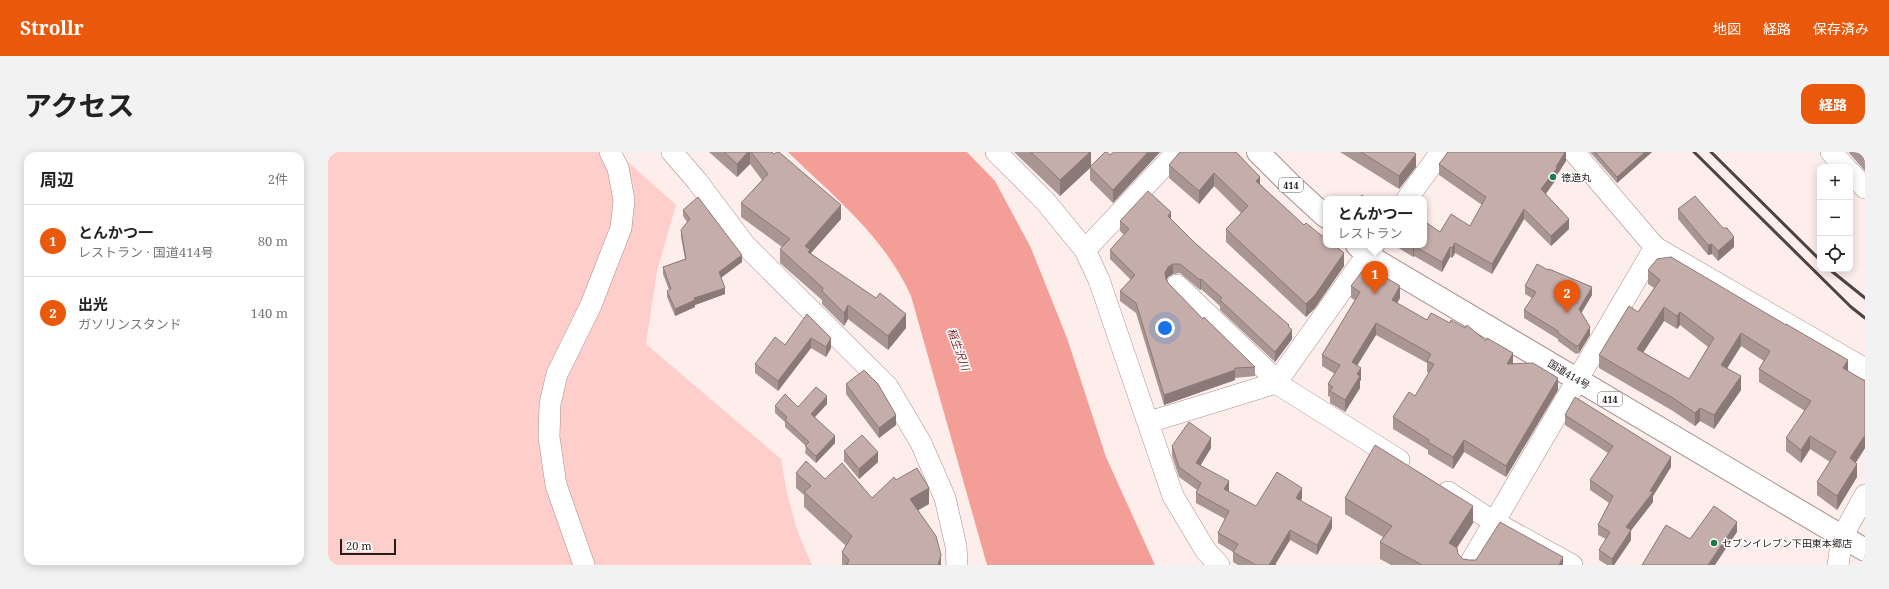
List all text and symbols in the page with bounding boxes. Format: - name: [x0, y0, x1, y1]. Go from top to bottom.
- text: Strollr: [20, 15, 84, 41]
- text: 地図: [1713, 19, 1741, 38]
- text: 経路: [1763, 19, 1791, 38]
- text: 保存済み: [1813, 19, 1869, 38]
- button: 経路: [1801, 84, 1865, 124]
- text: アクセス: [24, 86, 135, 124]
- map controls: [1817, 164, 1853, 272]
- button: +: [1817, 164, 1853, 200]
- text: 周辺: [40, 168, 74, 191]
- text: 2件: [268, 170, 288, 188]
- place label: 徳造丸: [1561, 170, 1591, 184]
- marker: 徳造丸: [1548, 172, 1558, 182]
- road number: 414: [1279, 178, 1303, 192]
- popup: [1323, 196, 1427, 248]
- button: −: [1817, 200, 1853, 236]
- text: とんかつ一: [1337, 203, 1413, 223]
- text: とんかつ一: [78, 222, 153, 242]
- text: レストラン: [1337, 224, 1403, 242]
- text: 1: [49, 232, 57, 250]
- text: 80 m: [258, 232, 288, 250]
- button: locate: [1817, 236, 1853, 272]
- text: レストラン · 国道414号: [78, 243, 214, 261]
- pin: 1: [1362, 261, 1388, 294]
- pin: 2: [1554, 280, 1580, 313]
- text: 出光: [78, 294, 108, 314]
- text: 2: [49, 304, 57, 322]
- text: 140 m: [251, 304, 288, 322]
- text: ガソリンスタンド: [78, 315, 182, 333]
- your location: [1155, 318, 1175, 338]
- water label: 稲生沢川: [944, 326, 974, 373]
- street label: 国道414号: [1545, 356, 1593, 392]
- road number: 414: [1598, 392, 1622, 406]
- place label: セブンイレブン下田東本郷店: [1722, 536, 1852, 550]
- scale bar: [340, 537, 396, 556]
- text: 20 m: [346, 538, 372, 553]
- marker: セブンイレブン下田東本郷店: [1709, 538, 1719, 548]

